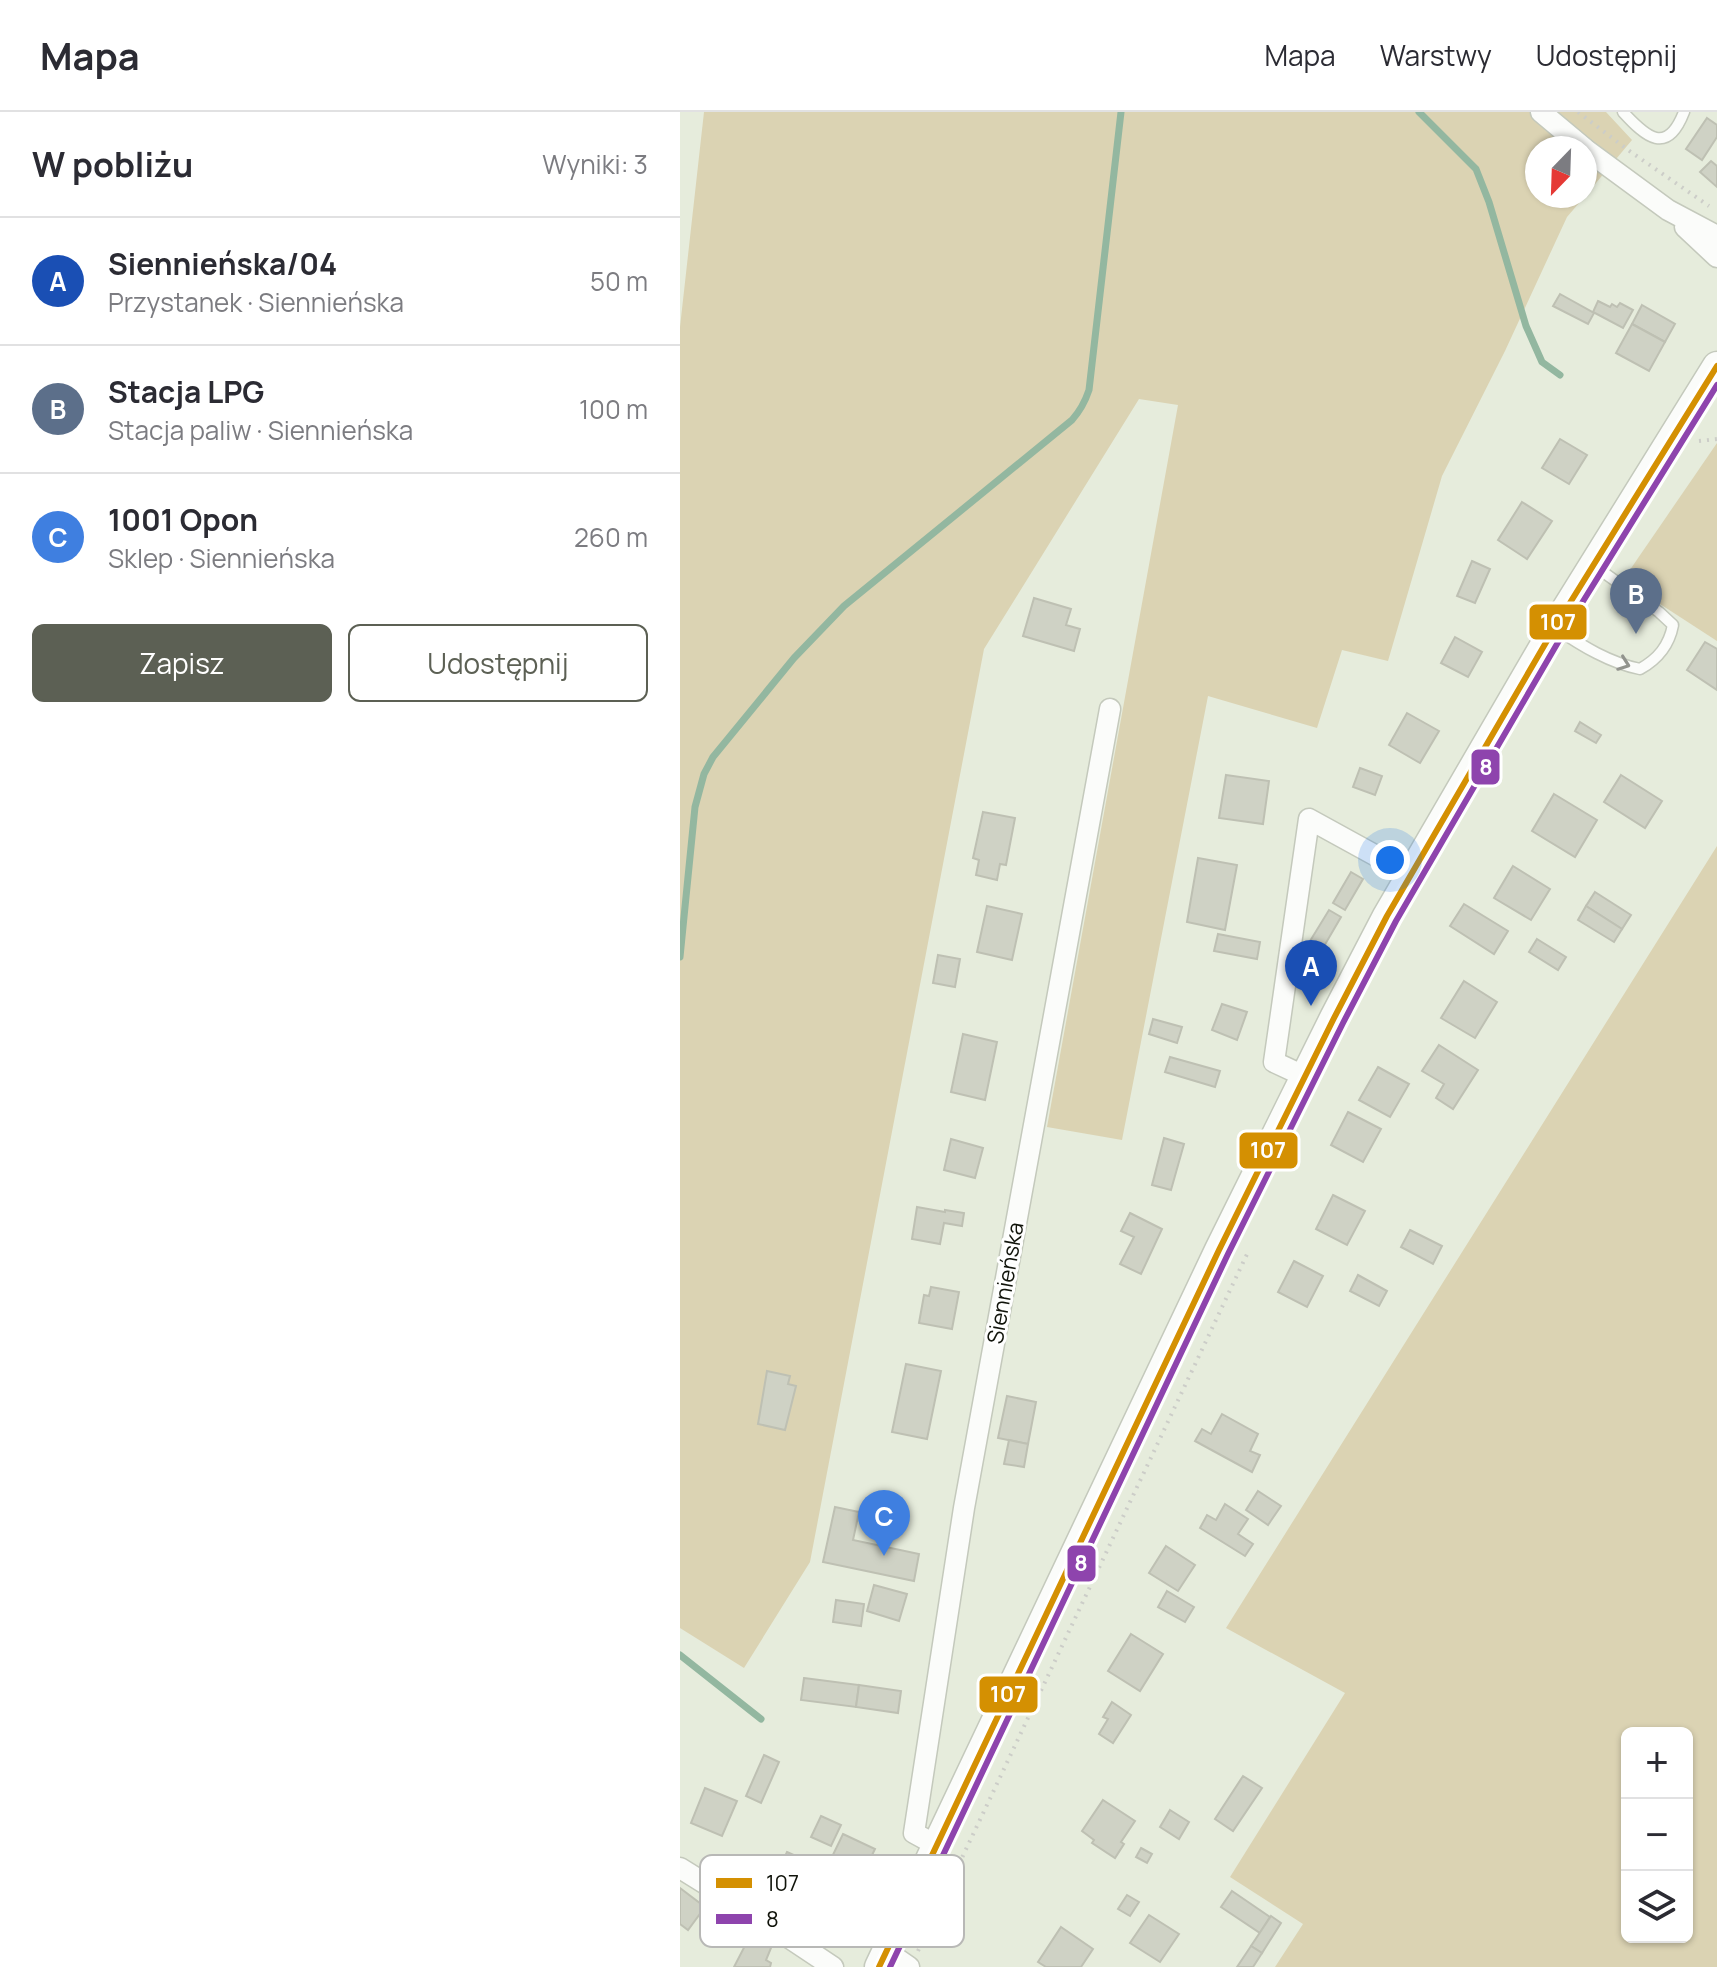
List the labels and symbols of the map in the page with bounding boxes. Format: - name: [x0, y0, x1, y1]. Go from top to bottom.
- north arrow: [1525, 136, 1597, 208]
- pin: B: [1610, 568, 1662, 634]
- line badge: 107: [1528, 603, 1588, 641]
- text: 107: [1540, 607, 1576, 637]
- one-way arrow: [1616, 654, 1630, 671]
- line badge: 8: [1470, 748, 1501, 786]
- text: 8: [1479, 752, 1493, 782]
- your location: [1370, 840, 1410, 880]
- pin: A: [1285, 940, 1337, 1006]
- line badge: 107: [1238, 1131, 1299, 1170]
- text: 107: [1250, 1135, 1286, 1165]
- street label: Siennieńska: [980, 1220, 1030, 1346]
- pin: C: [858, 1490, 910, 1556]
- line badge: 8: [1066, 1544, 1097, 1583]
- text: 8: [1074, 1548, 1088, 1578]
- line badge: 107: [978, 1675, 1039, 1714]
- text: 107: [990, 1679, 1026, 1709]
- legend: [700, 1855, 964, 1947]
- text: 107: [766, 1868, 799, 1898]
- text: 8: [766, 1904, 779, 1934]

